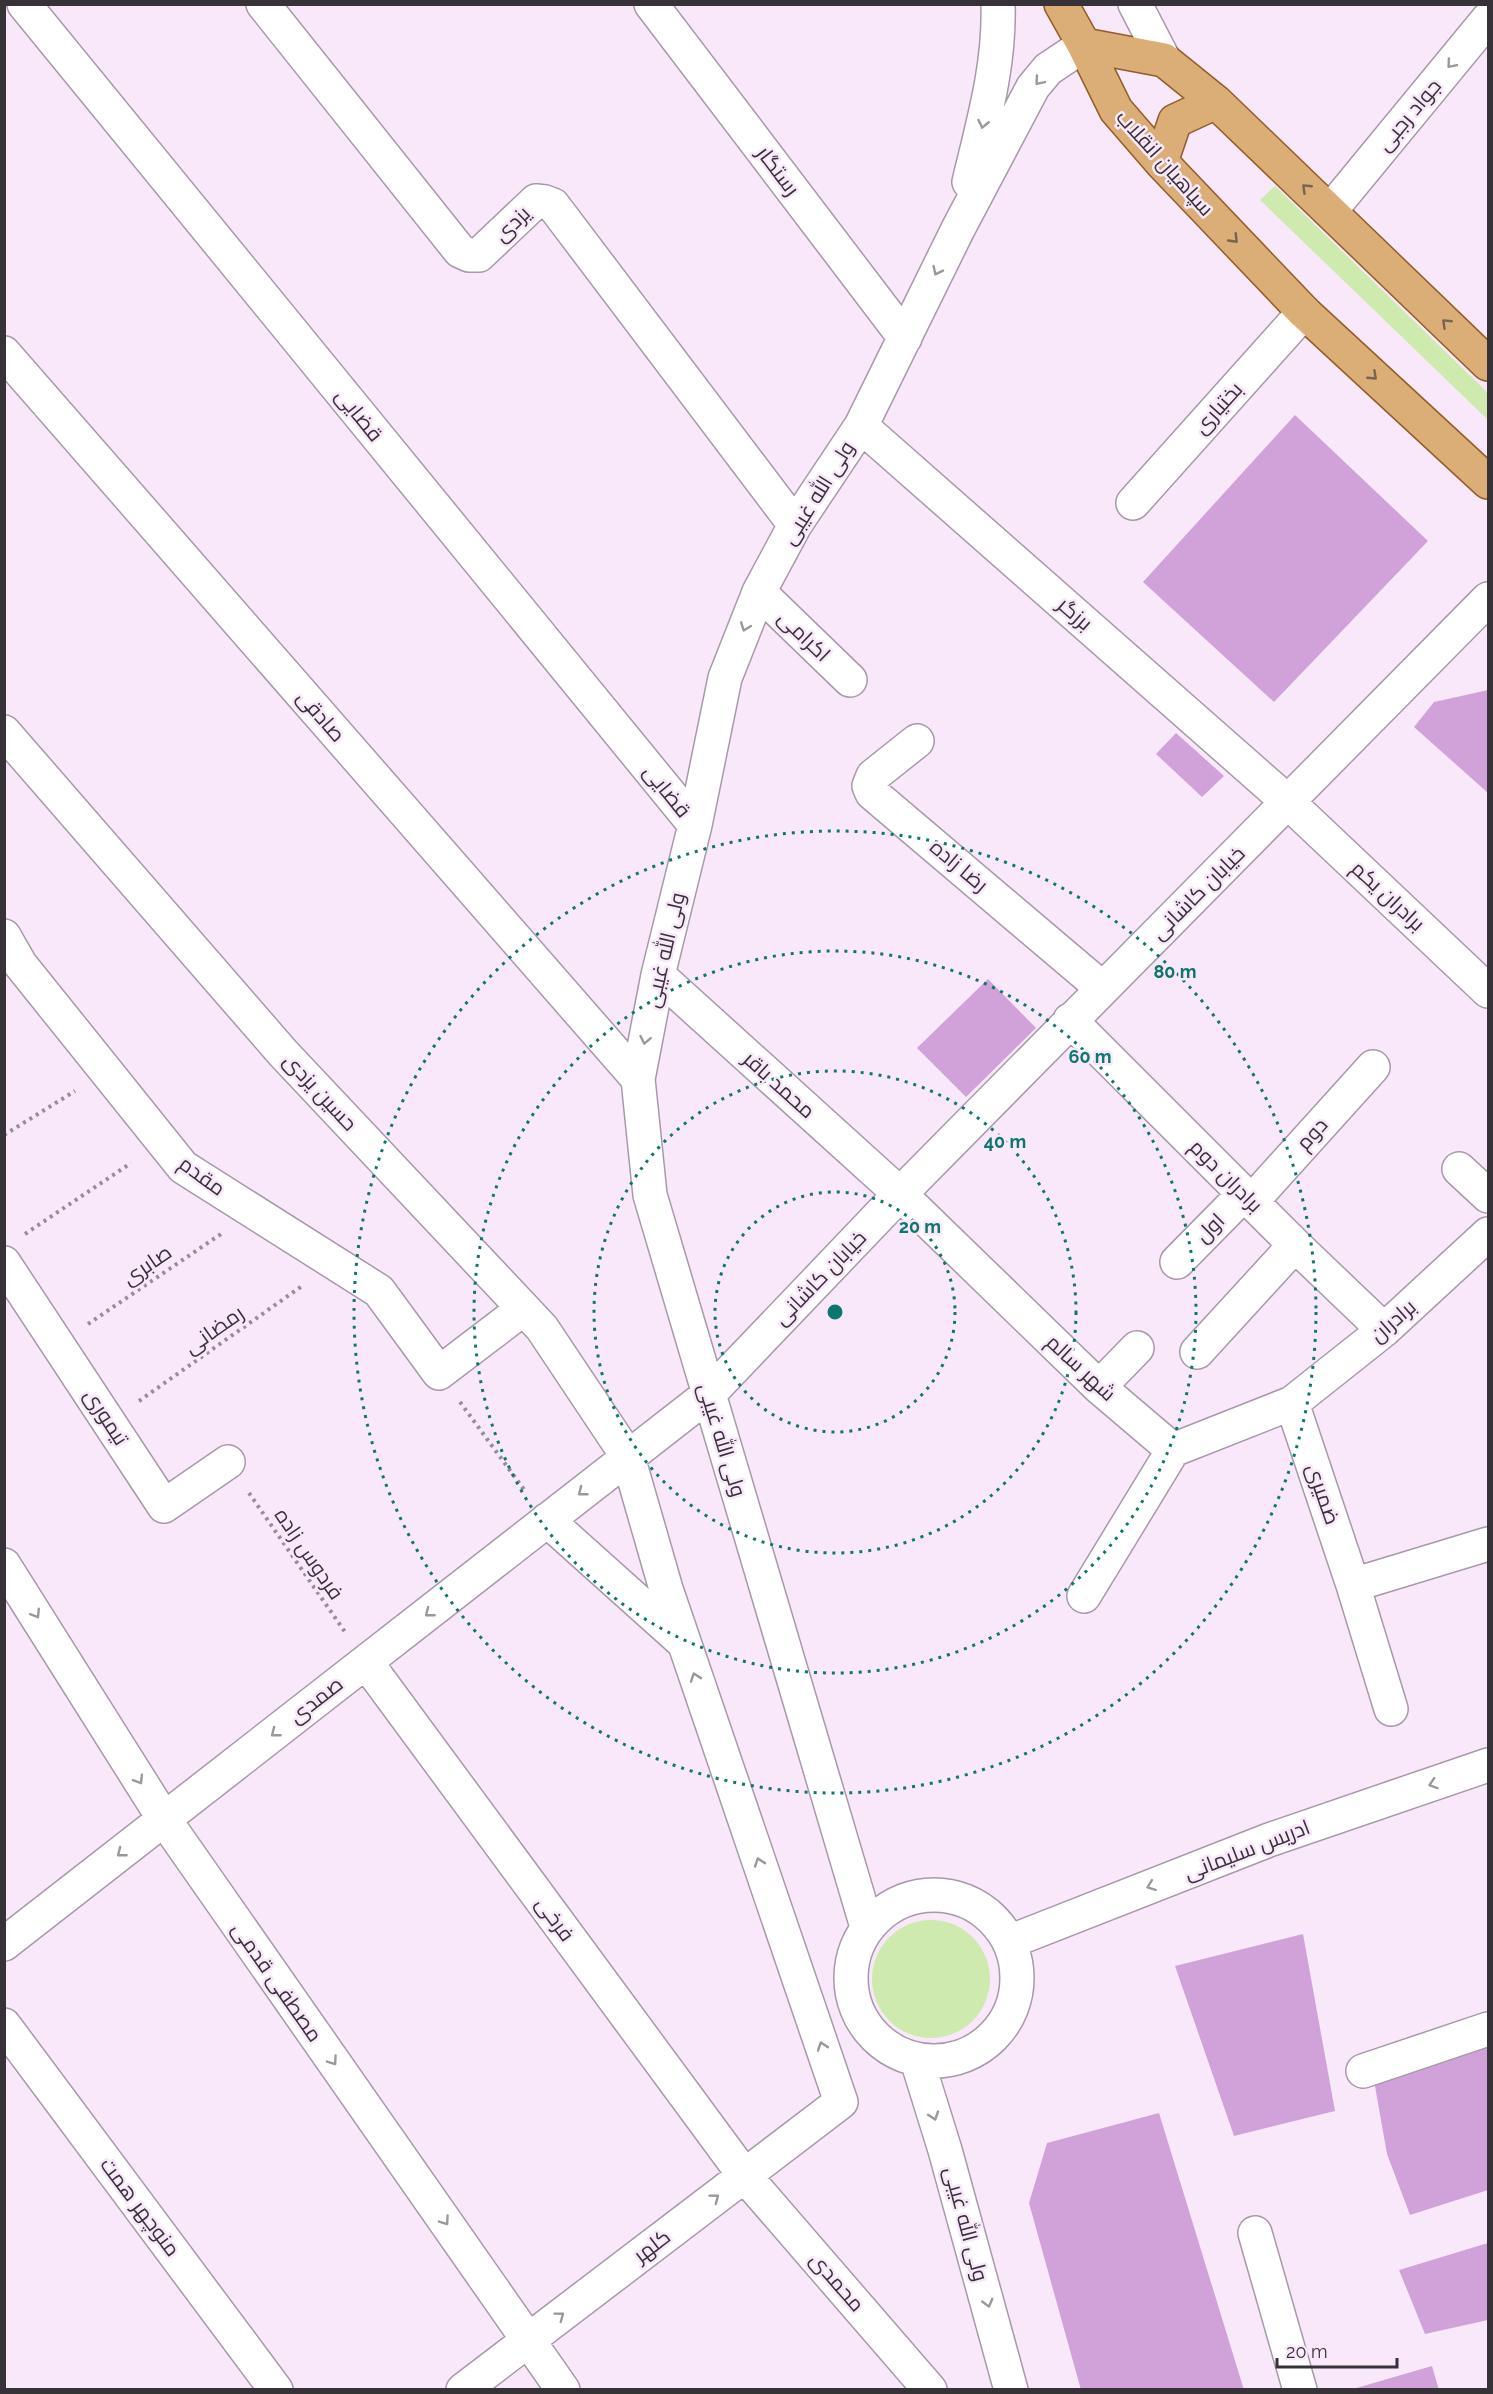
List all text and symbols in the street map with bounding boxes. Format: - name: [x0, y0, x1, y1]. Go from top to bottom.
- one-way arrow: [1448, 57, 1459, 68]
- street label: جواد رجبی: [1371, 73, 1447, 157]
- one-way arrow: [1035, 74, 1046, 85]
- street label: سپاهیان انقلاب: [1111, 105, 1219, 221]
- one-way arrow: [977, 119, 990, 129]
- street label: رستگار: [751, 140, 805, 200]
- one-way arrow: [1302, 184, 1313, 195]
- street label: یزدی: [488, 200, 536, 248]
- one-way arrow: [1227, 232, 1238, 243]
- one-way arrow: [933, 265, 945, 276]
- one-way arrow: [1443, 320, 1454, 331]
- one-way arrow: [1367, 369, 1377, 380]
- street label: بختیاری: [1188, 377, 1248, 439]
- street label: قضایی: [330, 383, 388, 447]
- street label: ولی الله غیبی: [775, 436, 860, 550]
- street label: برزگر: [1052, 591, 1098, 635]
- street label: اکرامی: [772, 605, 836, 667]
- one-way arrow: [740, 620, 752, 631]
- street label: صادقی: [291, 685, 351, 747]
- street label: قضایی: [638, 759, 696, 823]
- street label: رضا زاده: [925, 834, 993, 897]
- street label: خیابان کاشانی: [1146, 841, 1250, 945]
- street label: برادران یکم: [1345, 855, 1430, 937]
- street label: ولی الله غیبی: [638, 890, 691, 1010]
- text: 80 m: [1153, 961, 1197, 982]
- one-way arrow: [639, 1035, 652, 1045]
- street label: محمد باقر: [738, 1045, 820, 1123]
- text: 60 m: [1068, 1046, 1112, 1067]
- street label: حسین یزدی: [277, 1048, 363, 1136]
- street label: دوم: [1291, 1112, 1334, 1156]
- text: 40 m: [984, 1131, 1026, 1152]
- street label: برادران دوم: [1183, 1134, 1268, 1219]
- street label: مقدم: [173, 1150, 230, 1202]
- street label: اول: [1190, 1208, 1230, 1248]
- text: 20 m: [899, 1216, 941, 1237]
- street label: خیابان کاشانی: [768, 1225, 872, 1331]
- street label: صابری: [117, 1239, 177, 1291]
- street label: برادران: [1365, 1294, 1421, 1348]
- street label: رمضانی: [179, 1300, 249, 1360]
- centre of rings: [825, 1302, 845, 1322]
- street label: شهر سالم: [1040, 1329, 1121, 1408]
- street label: ولی الله غیبی: [692, 1380, 753, 1500]
- street label: تیموری: [78, 1384, 134, 1451]
- street label: ضمیری: [1301, 1460, 1345, 1528]
- one-way arrow: [578, 1485, 589, 1496]
- street label: فردوس زاده: [269, 1503, 349, 1605]
- one-way arrow: [424, 1605, 435, 1616]
- one-way arrow: [28, 1608, 40, 1618]
- street label: صمدی: [284, 1671, 348, 1729]
- one-way arrow: [690, 1672, 703, 1683]
- one-way arrow: [271, 1725, 282, 1736]
- one-way arrow: [132, 1773, 143, 1784]
- one-way arrow: [1428, 1776, 1439, 1789]
- street label: ادریس سلیمانی: [1180, 1814, 1314, 1886]
- one-way arrow: [117, 1845, 128, 1856]
- one-way arrow: [753, 1857, 766, 1868]
- one-way arrow: [1146, 1879, 1157, 1891]
- street label: فرخی: [530, 1891, 580, 1947]
- street label: مصطفی قدمی: [226, 1917, 328, 2047]
- one-way arrow: [816, 2041, 829, 2052]
- one-way arrow: [326, 2055, 337, 2066]
- one-way arrow: [927, 2110, 940, 2121]
- street label: منوچهر همت: [94, 2152, 186, 2262]
- street label: ولی الله غیبی: [938, 2164, 995, 2284]
- one-way arrow: [708, 2194, 719, 2205]
- one-way arrow: [438, 2214, 449, 2225]
- street label: کلهر: [628, 2224, 676, 2269]
- street label: محمدی: [804, 2247, 870, 2317]
- one-way arrow: [980, 2298, 993, 2308]
- one-way arrow: [553, 2312, 564, 2323]
- scale bar: [1277, 2331, 1397, 2369]
- text: 20 m: [1286, 2341, 1328, 2362]

